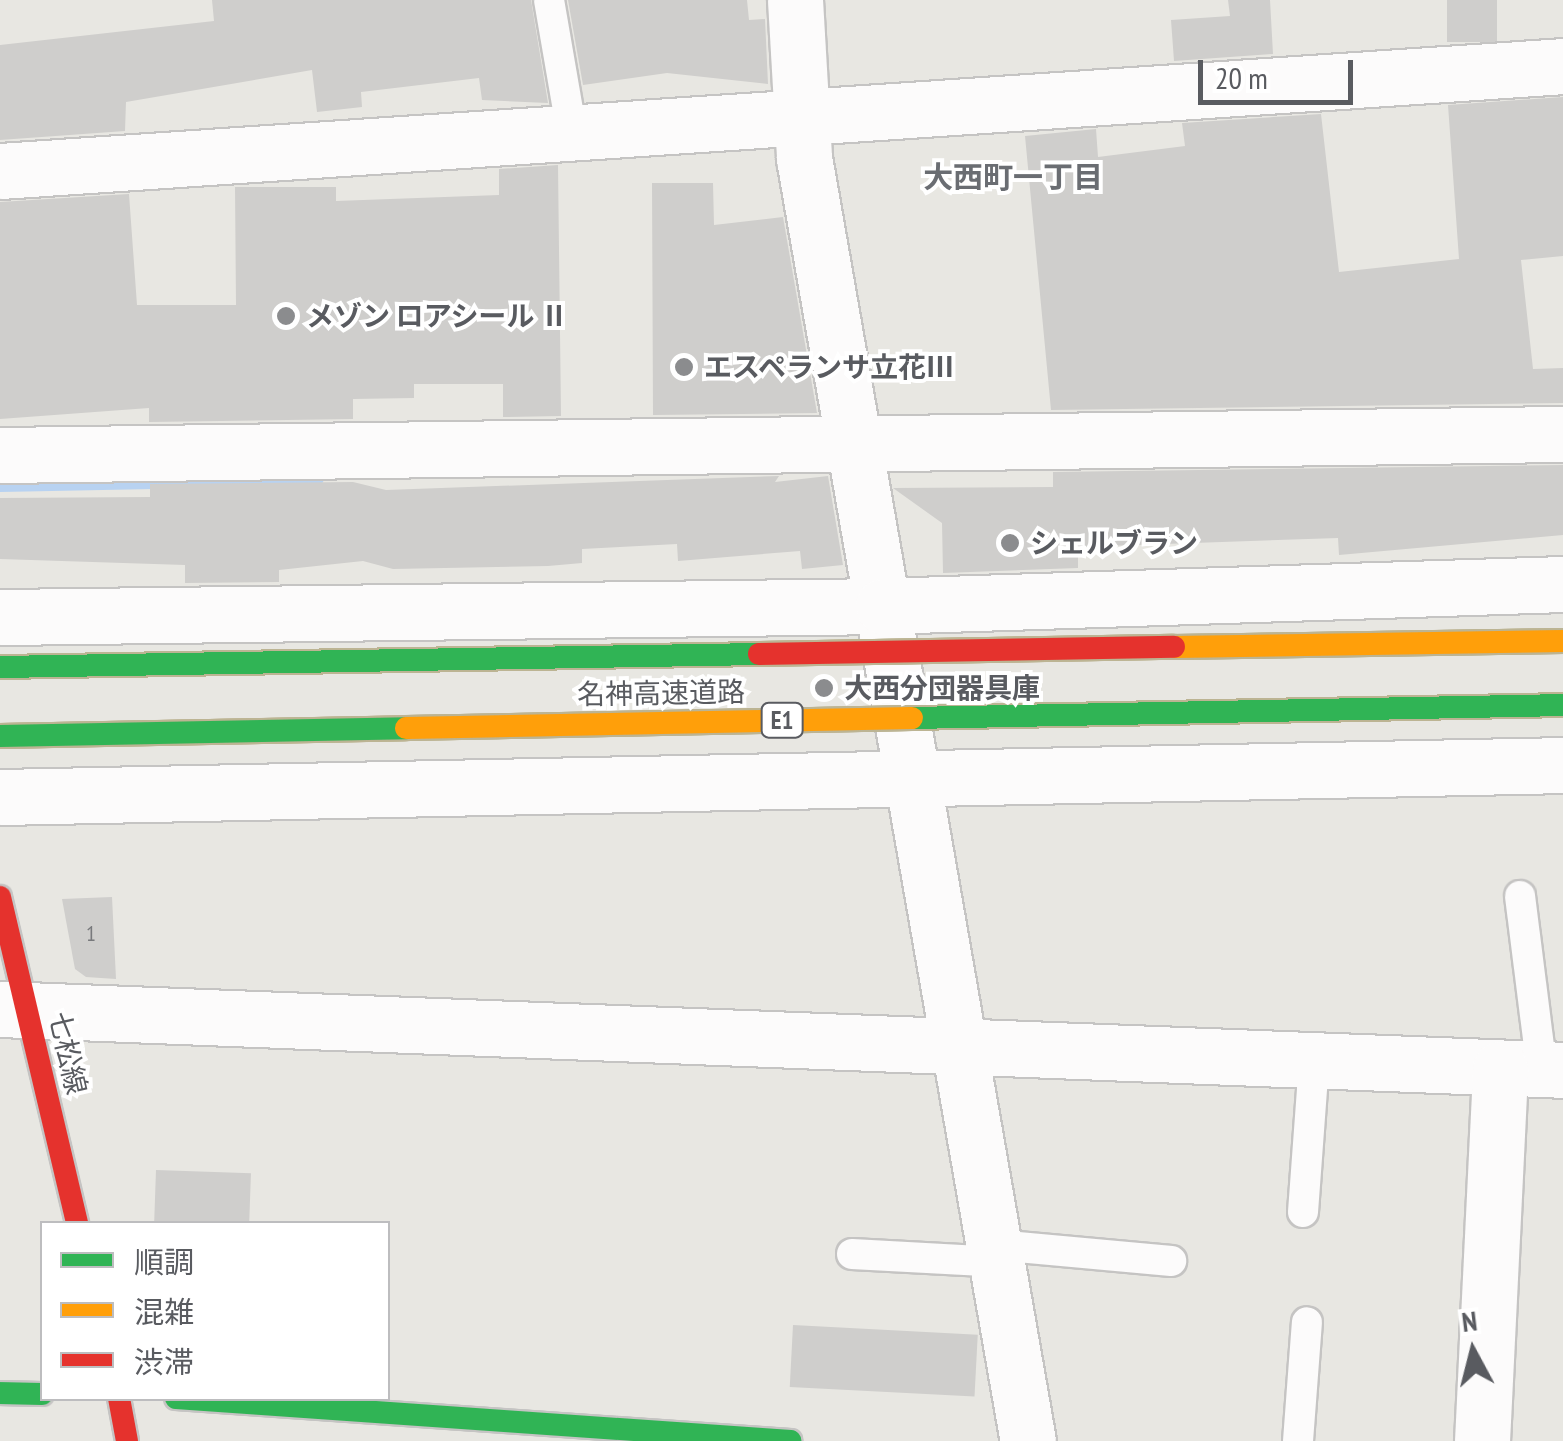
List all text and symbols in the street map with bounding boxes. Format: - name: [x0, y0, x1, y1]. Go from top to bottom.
- scale bar: [1203, 40, 1358, 102]
- text: 20 m: [1215, 58, 1268, 97]
- district label: 大西町一丁目: [923, 159, 1103, 195]
- place label: メゾン ロアシール Ⅱ: [306, 299, 569, 333]
- marker: メゾン ロアシール Ⅱ: [275, 305, 297, 327]
- place label: エスペランサ立花Ⅲ: [704, 350, 956, 384]
- marker: エスペランサ立花Ⅲ: [673, 356, 695, 378]
- place label: シェルブラン: [1030, 526, 1198, 560]
- marker: シェルブラン: [999, 532, 1021, 554]
- place label: 大西分団器具庫: [844, 671, 1040, 705]
- street label: 名神高速道路: [577, 675, 745, 711]
- marker: 大西分団器具庫: [813, 677, 835, 699]
- road number: E1: [760, 700, 804, 740]
- house number: 1: [86, 921, 96, 947]
- street label: 七松線: [42, 1008, 94, 1098]
- legend: [40, 1221, 390, 1401]
- text: 順調: [134, 1242, 194, 1281]
- text: 混雑: [134, 1292, 194, 1331]
- north arrow: [1423, 1301, 1523, 1401]
- text: N: [1460, 1301, 1479, 1340]
- text: 渋滞: [134, 1342, 194, 1381]

